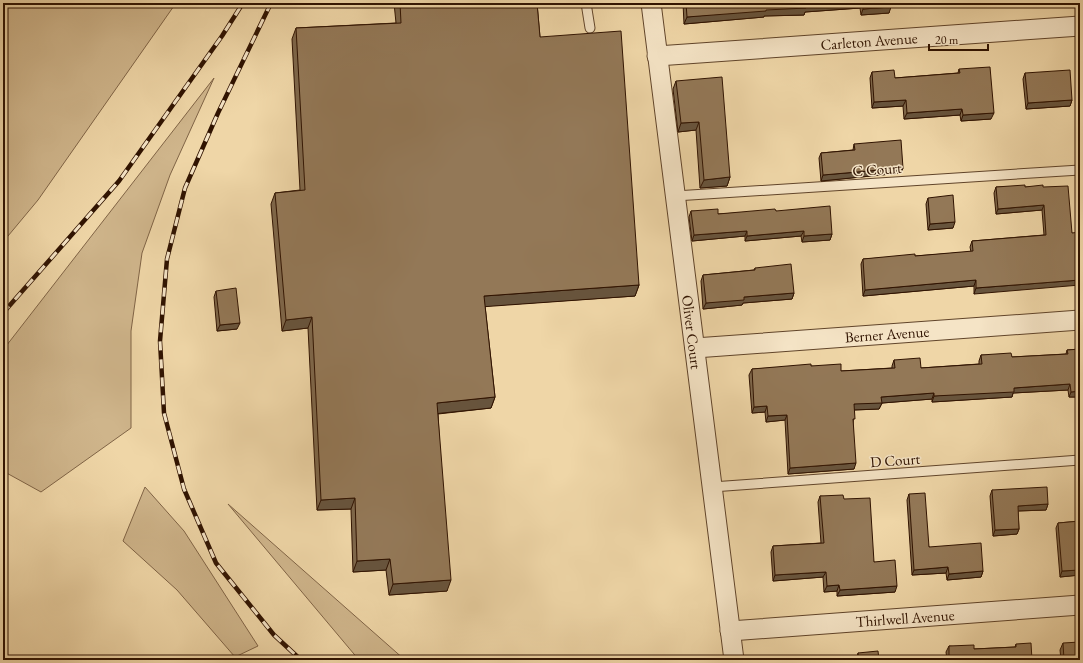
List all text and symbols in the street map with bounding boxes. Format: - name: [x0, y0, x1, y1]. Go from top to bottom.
- scale bar: [929, 26, 988, 52]
- street label: Carleton Avenue: [820, 28, 918, 54]
- text: 20 m: [935, 32, 959, 48]
- street label: C Court: [852, 158, 903, 180]
- street label: Oliver Court: [678, 294, 706, 370]
- street label: Berner Avenue: [844, 322, 930, 346]
- street label: D Court: [869, 449, 921, 471]
- street label: Thirlwell Avenue: [855, 605, 955, 631]

